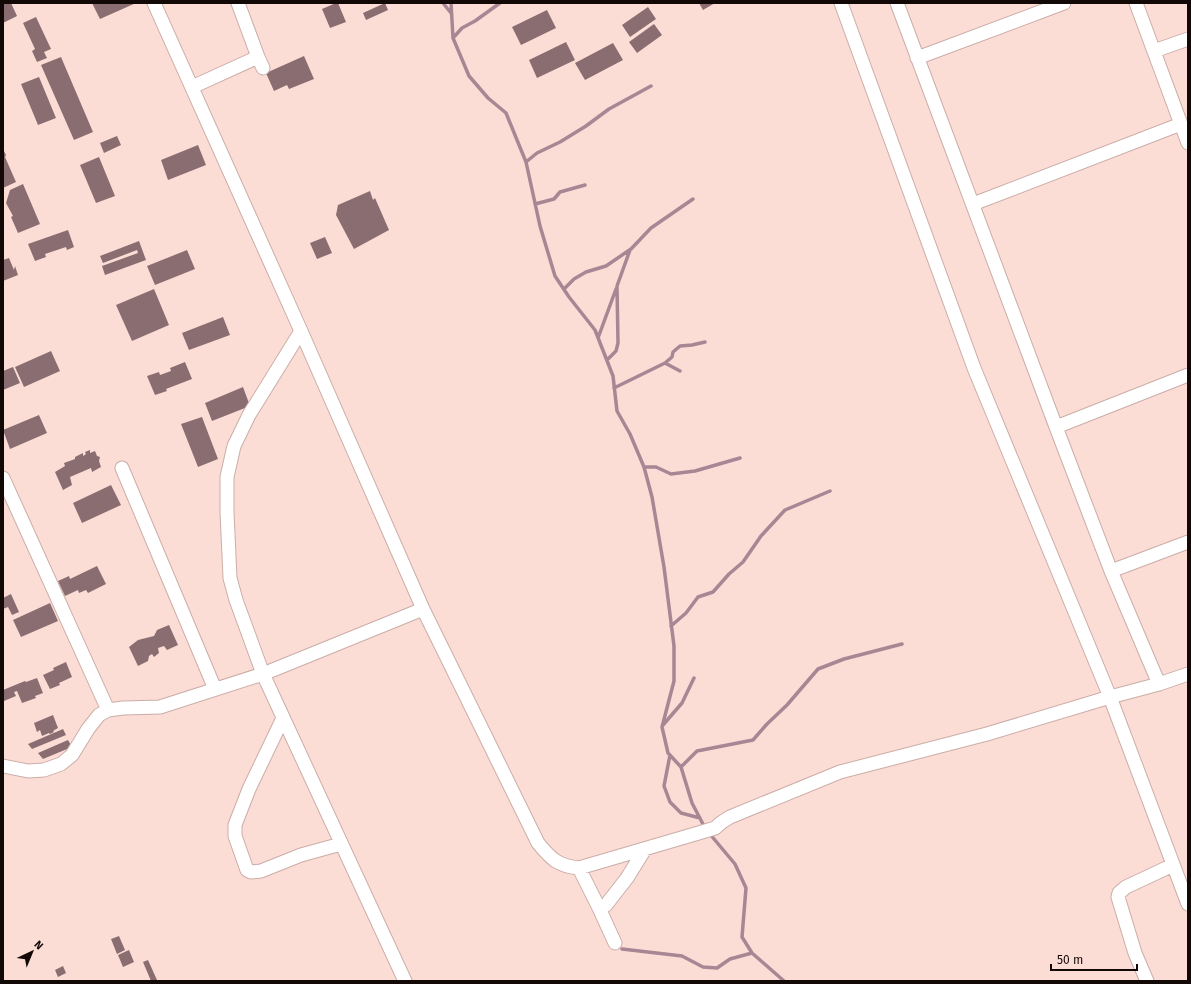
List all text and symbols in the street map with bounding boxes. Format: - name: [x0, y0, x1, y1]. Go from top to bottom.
- north arrow: [12, 932, 52, 972]
- text: N: [31, 938, 46, 952]
- scale bar: [1051, 946, 1137, 972]
- text: 50 m: [1057, 953, 1083, 967]

